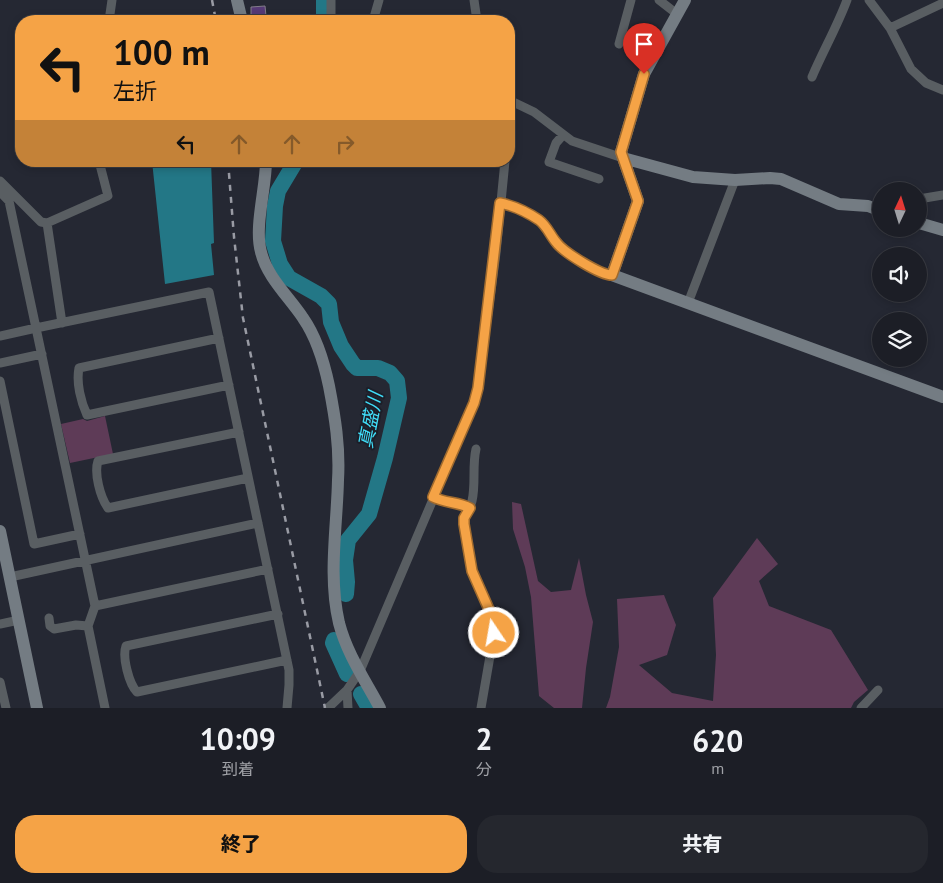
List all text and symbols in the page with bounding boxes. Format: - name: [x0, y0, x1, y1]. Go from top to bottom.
- pin: [623, 23, 665, 74]
- text: 100 m: [113, 29, 210, 75]
- icon: arrive: [630, 30, 658, 58]
- icon: left: [30, 35, 95, 100]
- text: 左折: [113, 77, 157, 105]
- icon: left: [172, 130, 200, 158]
- icon: ahead: [225, 130, 253, 158]
- icon: ahead: [278, 130, 306, 158]
- icon: right: [331, 130, 359, 158]
- north arrow: [872, 182, 928, 238]
- map controls: [872, 182, 927, 367]
- button: sound: [872, 247, 927, 302]
- button: layers: [872, 312, 927, 367]
- water label: 真盛川: [353, 388, 388, 450]
- position arrow: [467, 606, 519, 658]
- text: 10:09: [200, 719, 276, 758]
- text: 2: [476, 719, 493, 758]
- text: 620: [692, 721, 743, 760]
- text: m: [711, 758, 724, 778]
- text: 到着: [222, 759, 254, 779]
- text: 分: [476, 759, 492, 779]
- button: 終了: [15, 815, 467, 873]
- button: 共有: [477, 815, 928, 873]

